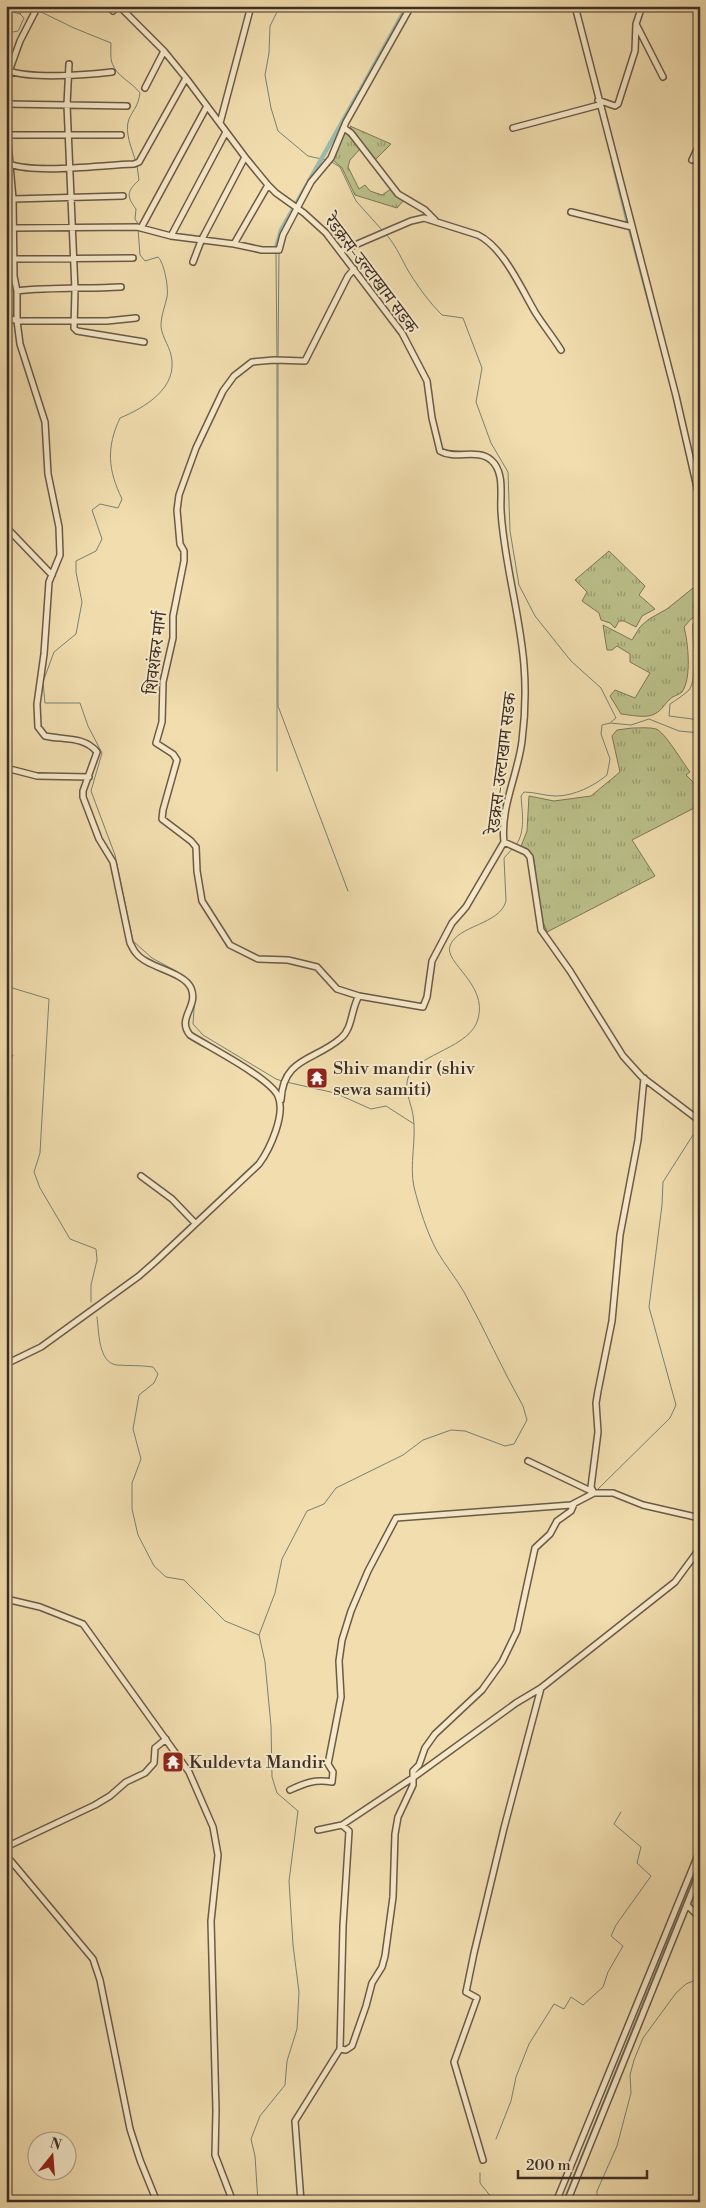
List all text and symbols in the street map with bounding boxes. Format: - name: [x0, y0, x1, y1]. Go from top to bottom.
- street label: रेडक्रस-उल्टाखाम सडक: [317, 208, 424, 339]
- street label: शिवशंकर मार्ग: [139, 609, 173, 697]
- street label: रेडक्रस-उल्टाखाम सडक: [482, 690, 522, 838]
- place label: Shiv mandir (shiv sewa samiti): [333, 1057, 476, 1101]
- temple icon: Shiv mandir (shiv sewa samiti): [305, 1066, 329, 1090]
- temple icon: Kuldevta Mandir: [161, 1750, 185, 1774]
- place label: Kuldevta Mandir: [189, 1751, 326, 1774]
- north arrow: [28, 2130, 78, 2180]
- text: N: [48, 2134, 63, 2155]
- scale bar: [518, 2148, 647, 2180]
- text: 200 m: [526, 2156, 571, 2175]

